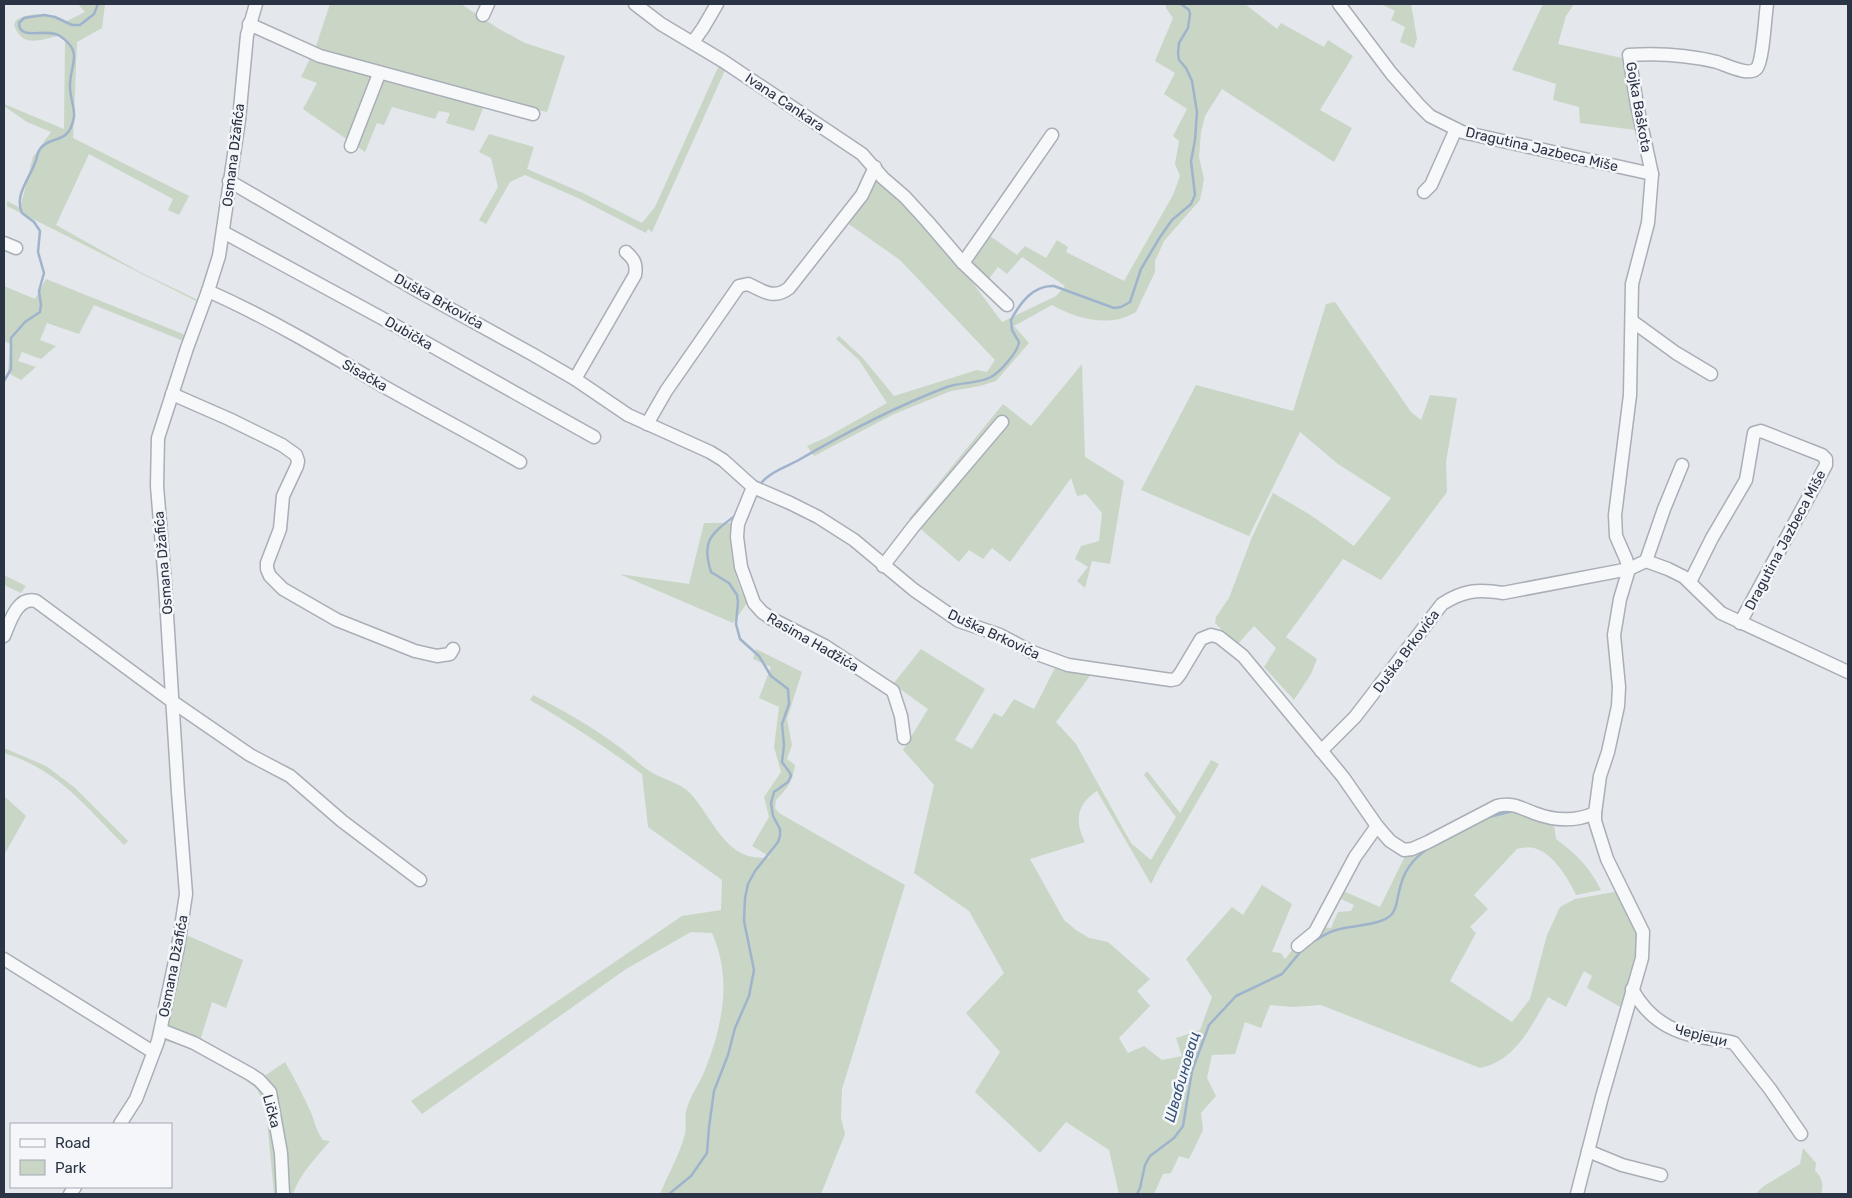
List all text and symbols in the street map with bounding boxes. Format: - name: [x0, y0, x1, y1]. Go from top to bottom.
- street label: Gojka Baškota: [1622, 60, 1655, 154]
- street label: Ivana Cankara: [742, 70, 828, 135]
- street label: Osmana Džafića: [219, 102, 248, 208]
- street label: Dragutina Jazbeca Miše: [1464, 124, 1620, 175]
- street label: Duška Brkovića: [391, 270, 486, 333]
- street label: Dubička: [382, 313, 436, 354]
- street label: Sisačka: [339, 356, 390, 395]
- street label: Dragutina Jazbeca Miše: [1741, 467, 1830, 613]
- street label: Osmana Džafića: [150, 510, 176, 616]
- street label: Duška Brkovića: [945, 606, 1042, 663]
- street label: Duška Brkovića: [1370, 606, 1443, 696]
- street label: Rasima Hađžića: [764, 609, 862, 676]
- street label: Osmana Džafića: [155, 913, 192, 1019]
- street label: Черјеци: [1673, 1021, 1729, 1050]
- water label: Швабиновац: [1160, 1030, 1204, 1124]
- street label: Lička: [259, 1093, 284, 1130]
- legend: [10, 1123, 172, 1188]
- text: Road: [55, 1134, 91, 1152]
- text: Park: [55, 1159, 86, 1177]

